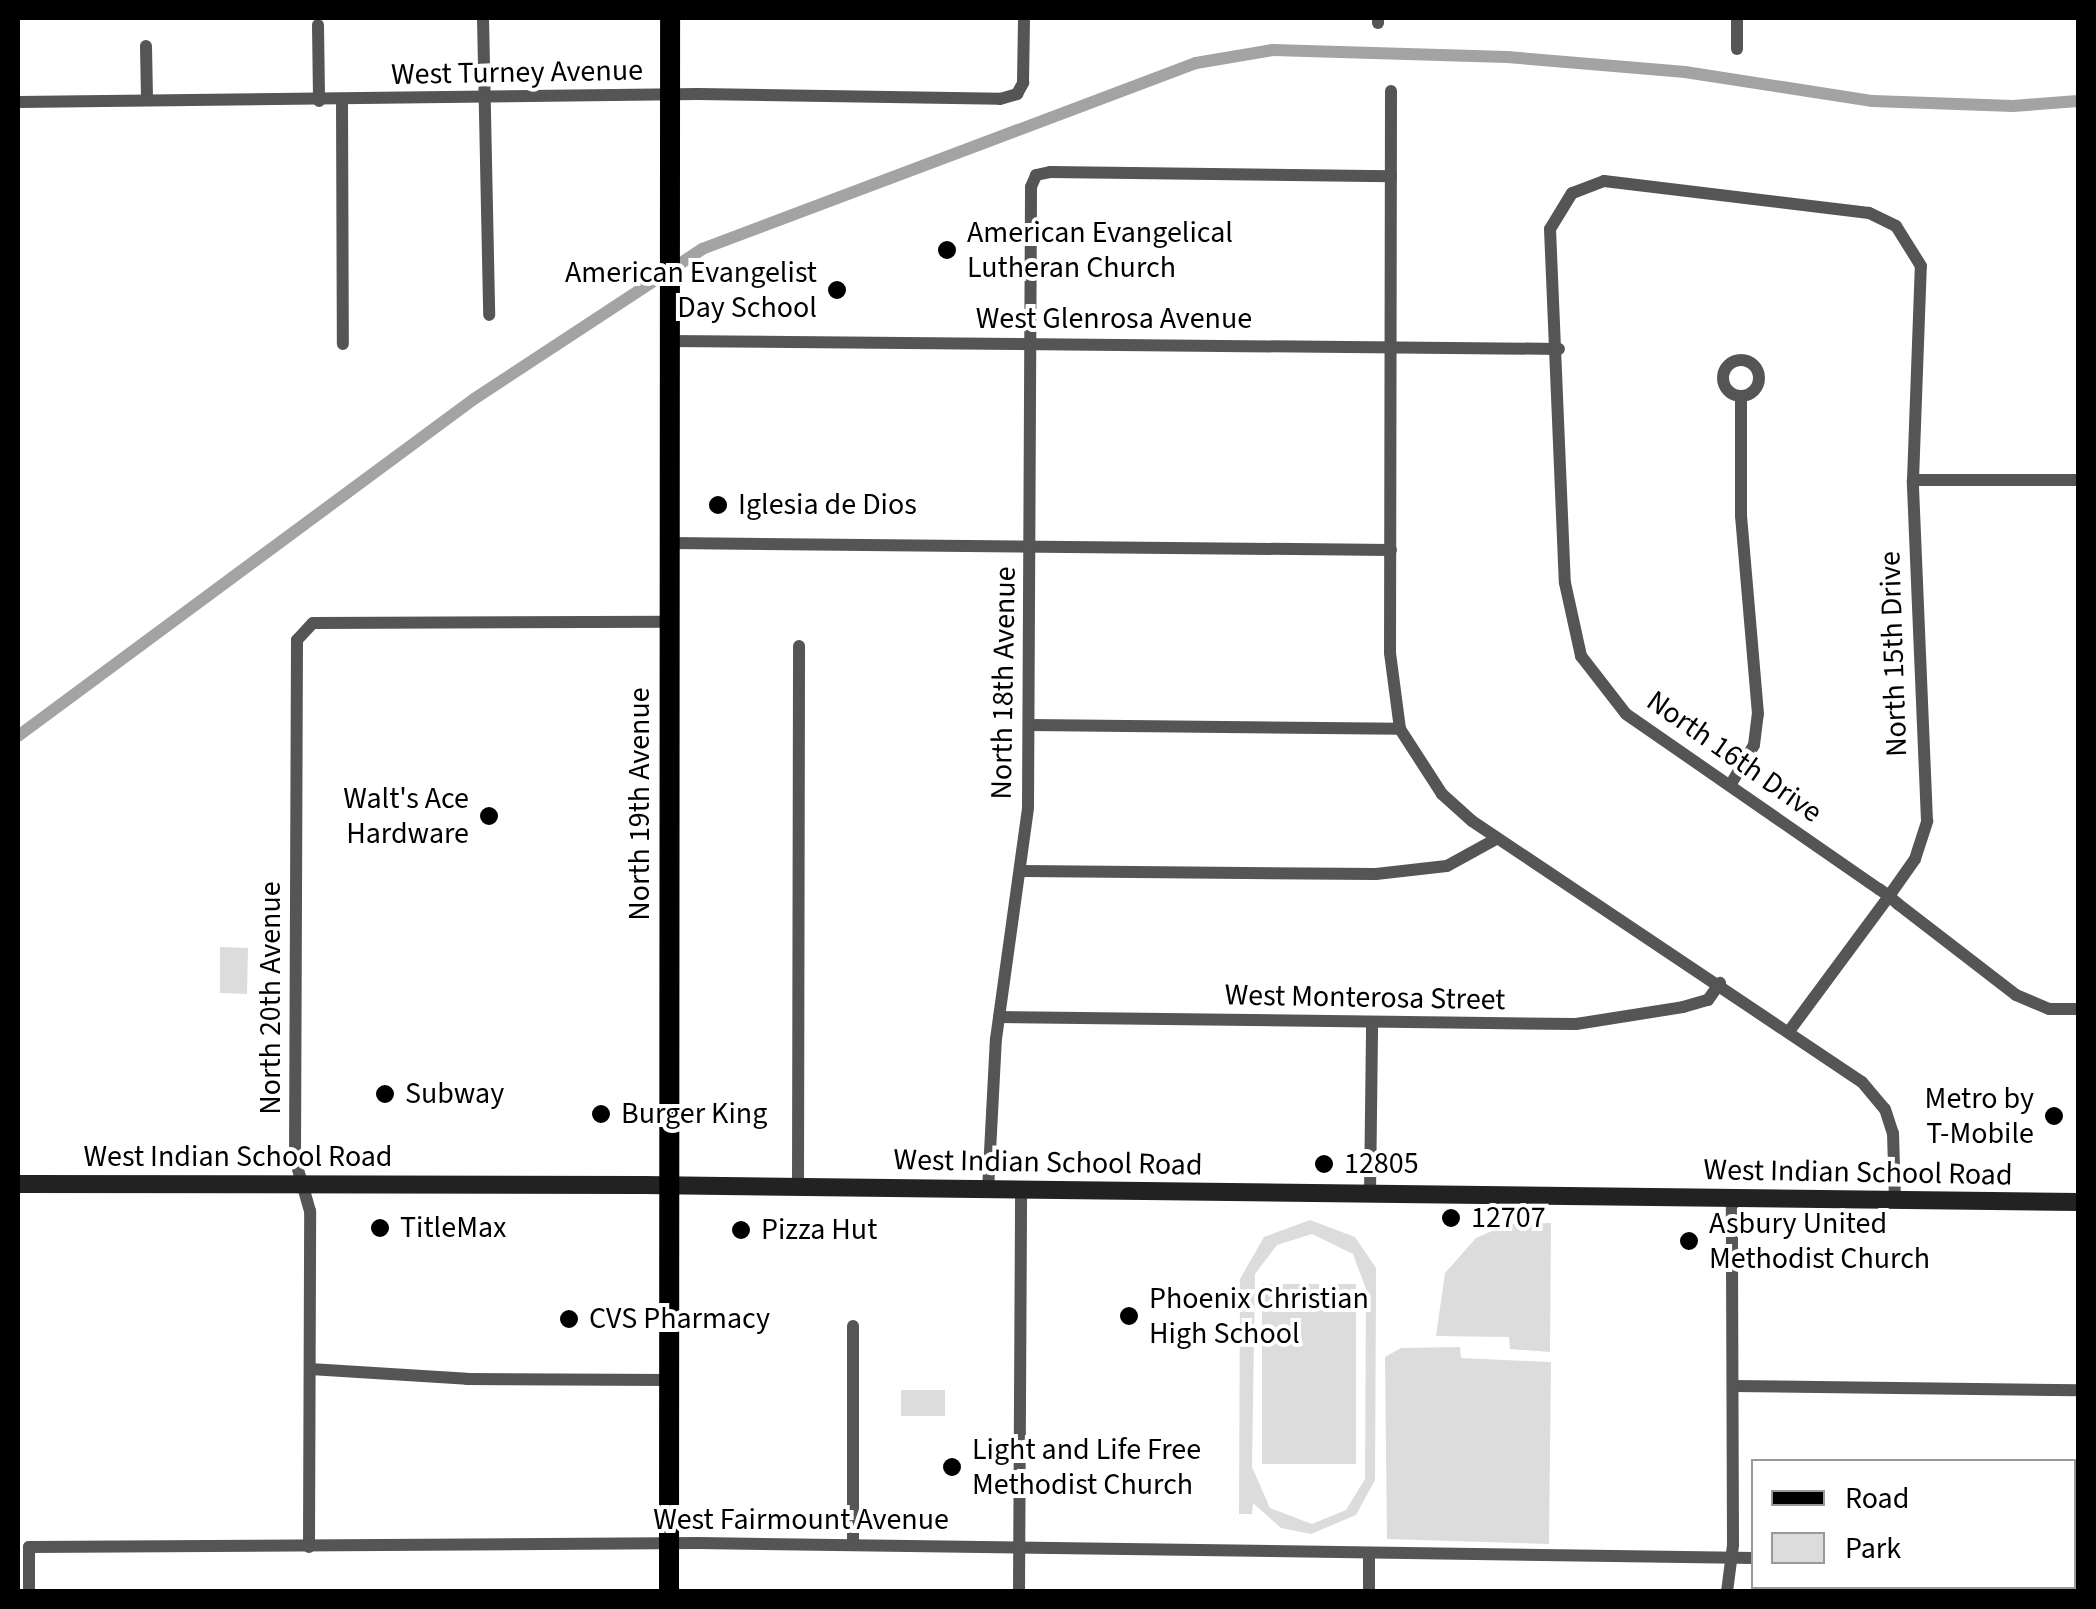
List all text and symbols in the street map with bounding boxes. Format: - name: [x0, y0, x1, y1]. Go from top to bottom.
- street label: West Turney Avenue: [391, 53, 643, 93]
- place label: American Evangelical Lutheran Church: [967, 215, 1233, 286]
- marker: American Evangelical Lutheran Church: [936, 239, 958, 261]
- place label: American Evangelist Day School: [565, 255, 817, 326]
- marker: American Evangelist Day School: [826, 279, 848, 301]
- street label: West Glenrosa Avenue: [976, 301, 1252, 337]
- place label: Iglesia de Dios: [738, 487, 917, 523]
- marker: Iglesia de Dios: [707, 494, 729, 516]
- street label: North 15th Drive: [1872, 551, 1916, 757]
- street label: North 18th Avenue: [984, 566, 1024, 800]
- street label: North 16th Drive: [1639, 683, 1829, 831]
- street label: North 19th Avenue: [622, 687, 658, 921]
- place label: Walt's Ace Hardware: [343, 781, 469, 852]
- marker: Walt's Ace Hardware: [478, 805, 500, 827]
- street label: North 20th Avenue: [253, 881, 289, 1115]
- street label: West Monterosa Street: [1224, 978, 1506, 1018]
- place label: Subway: [405, 1076, 504, 1112]
- place label: Metro by T-Mobile: [1925, 1081, 2034, 1152]
- marker: Subway: [374, 1083, 396, 1105]
- place label: Burger King: [621, 1096, 767, 1132]
- marker: Burger King: [590, 1103, 612, 1125]
- marker: Metro by T-Mobile: [2043, 1105, 2065, 1127]
- street label: West Indian School Road: [83, 1139, 393, 1175]
- street label: West Indian School Road: [893, 1142, 1203, 1184]
- place label: 12805: [1344, 1146, 1419, 1182]
- street label: West Indian School Road: [1703, 1152, 2013, 1194]
- marker: 12805: [1313, 1153, 1335, 1175]
- place label: 12707: [1471, 1200, 1546, 1236]
- place label: Asbury United Methodist Church: [1709, 1206, 1930, 1276]
- marker: 12707: [1440, 1207, 1462, 1229]
- place label: TitleMax: [400, 1210, 506, 1246]
- place label: Pizza Hut: [761, 1212, 877, 1248]
- marker: TitleMax: [369, 1217, 391, 1239]
- marker: Pizza Hut: [730, 1219, 752, 1241]
- marker: Asbury United Methodist Church: [1678, 1230, 1700, 1252]
- place label: Phoenix Christian High School: [1149, 1281, 1369, 1352]
- place label: CVS Pharmacy: [589, 1301, 770, 1337]
- marker: Phoenix Christian High School: [1118, 1305, 1140, 1327]
- marker: CVS Pharmacy: [558, 1308, 580, 1330]
- place label: Light and Life Free Methodist Church: [972, 1432, 1201, 1502]
- marker: Light and Life Free Methodist Church: [941, 1456, 963, 1478]
- legend: [1751, 1459, 2076, 1589]
- text: Road: [1845, 1477, 1909, 1520]
- street label: West Fairmount Avenue: [653, 1502, 949, 1538]
- text: Park: [1845, 1527, 1901, 1570]

